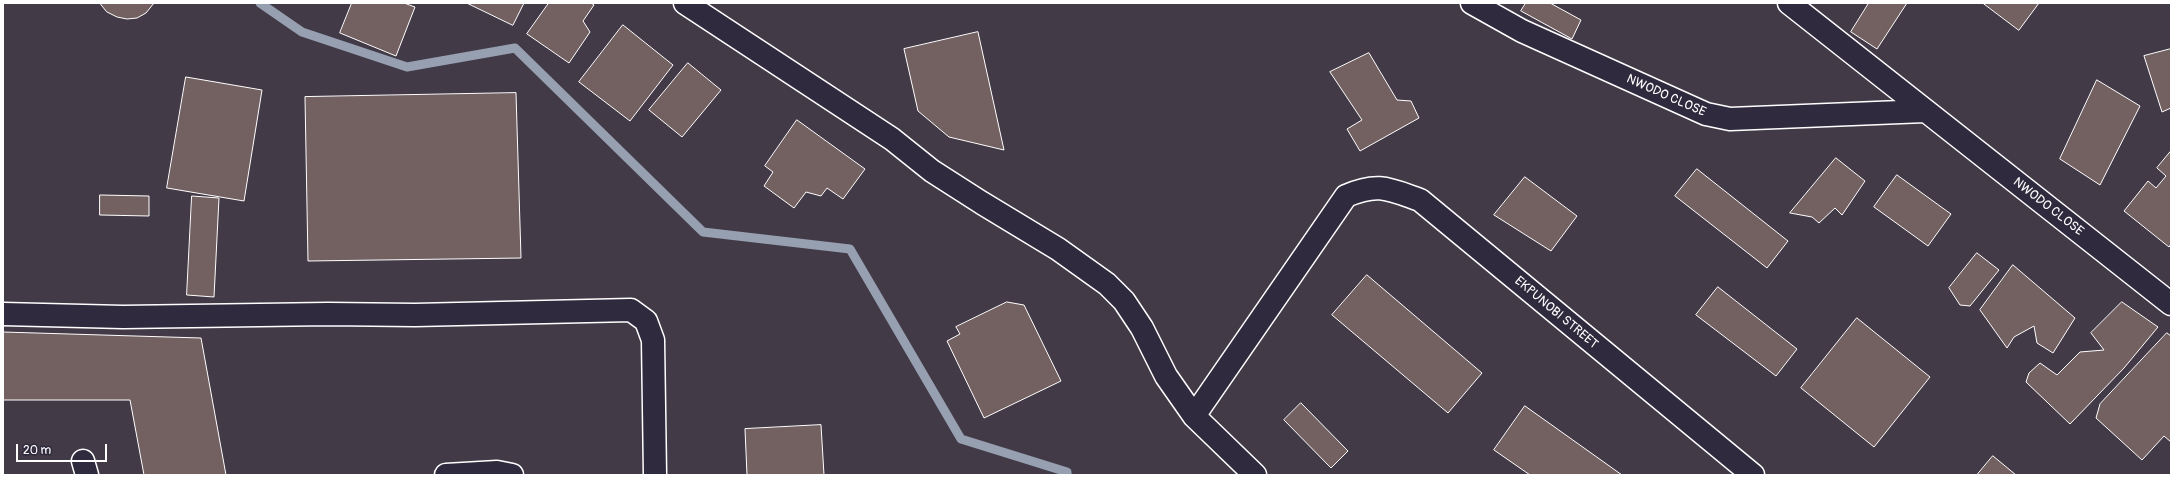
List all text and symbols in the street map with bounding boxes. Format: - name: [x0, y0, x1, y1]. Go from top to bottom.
- street label: NWODO CLOSE: [1624, 72, 1708, 120]
- street label: NWODO CLOSE: [2010, 175, 2086, 239]
- street label: EKPUNOBI STREET: [1511, 273, 1601, 353]
- scale bar: [18, 436, 109, 462]
- text: 20 m: [23, 443, 51, 458]

